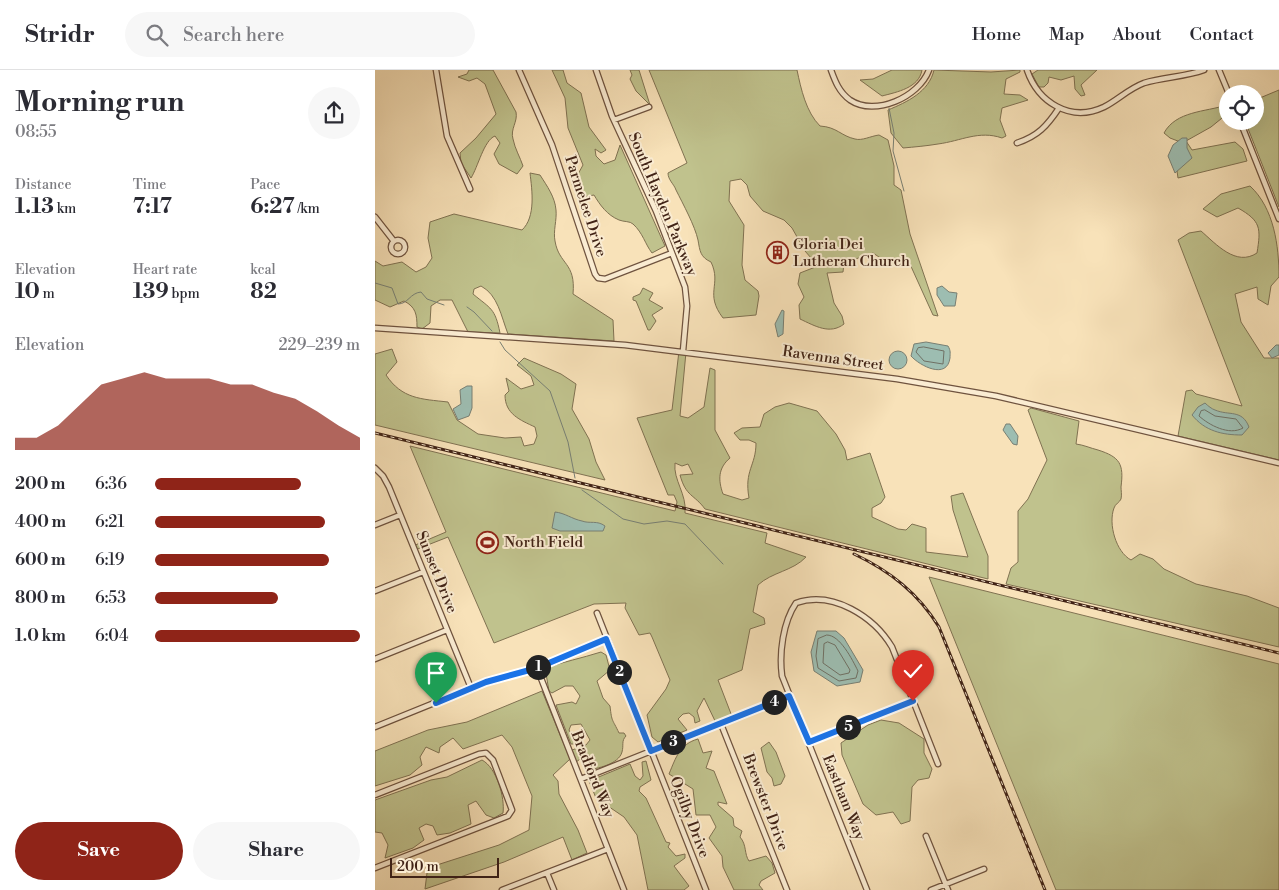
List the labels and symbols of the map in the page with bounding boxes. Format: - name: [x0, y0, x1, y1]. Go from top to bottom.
- street label: South Hayden Parkway: [624, 130, 702, 279]
- street label: Parmelee Drive: [560, 153, 611, 259]
- place label: Gloria Dei Lutheran Church: [793, 235, 910, 271]
- building icon: Gloria Dei Lutheran Church: [765, 241, 789, 265]
- street label: Ravenna Street: [781, 342, 886, 375]
- street label: Sunset Drive: [411, 528, 462, 616]
- sports icon: North Field: [476, 530, 500, 554]
- place label: North Field: [504, 533, 583, 552]
- pin: [892, 650, 934, 701]
- pin: [415, 652, 457, 703]
- pin: 1: [525, 654, 551, 680]
- pin: 2: [607, 660, 631, 684]
- pin: 4: [761, 690, 787, 714]
- pin: 5: [835, 714, 861, 740]
- street label: Bradford Way: [566, 727, 619, 821]
- pin: 3: [661, 730, 685, 754]
- street label: Brewster Drive: [738, 750, 793, 853]
- street label: Eastham Way: [818, 752, 870, 843]
- street label: Ogilby Drive: [665, 774, 714, 861]
- scale bar: [390, 855, 499, 878]

